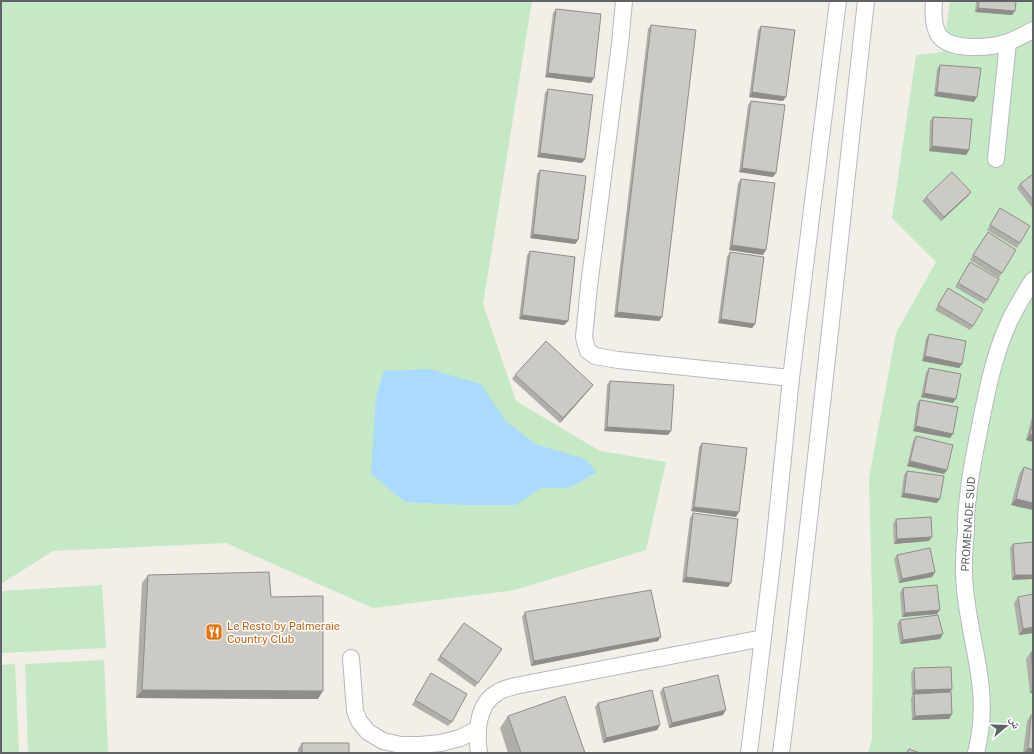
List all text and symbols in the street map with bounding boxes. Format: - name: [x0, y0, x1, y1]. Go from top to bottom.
- street label: PROMENADE SUD: [959, 476, 977, 572]
- place label: Le Resto by Palmeraie Country Club: [227, 620, 340, 645]
- restaurant icon: Le Resto by Palmeraie Country Club: [204, 622, 224, 642]
- north arrow: [986, 706, 1026, 746]
- text: ش: [1006, 715, 1023, 731]

